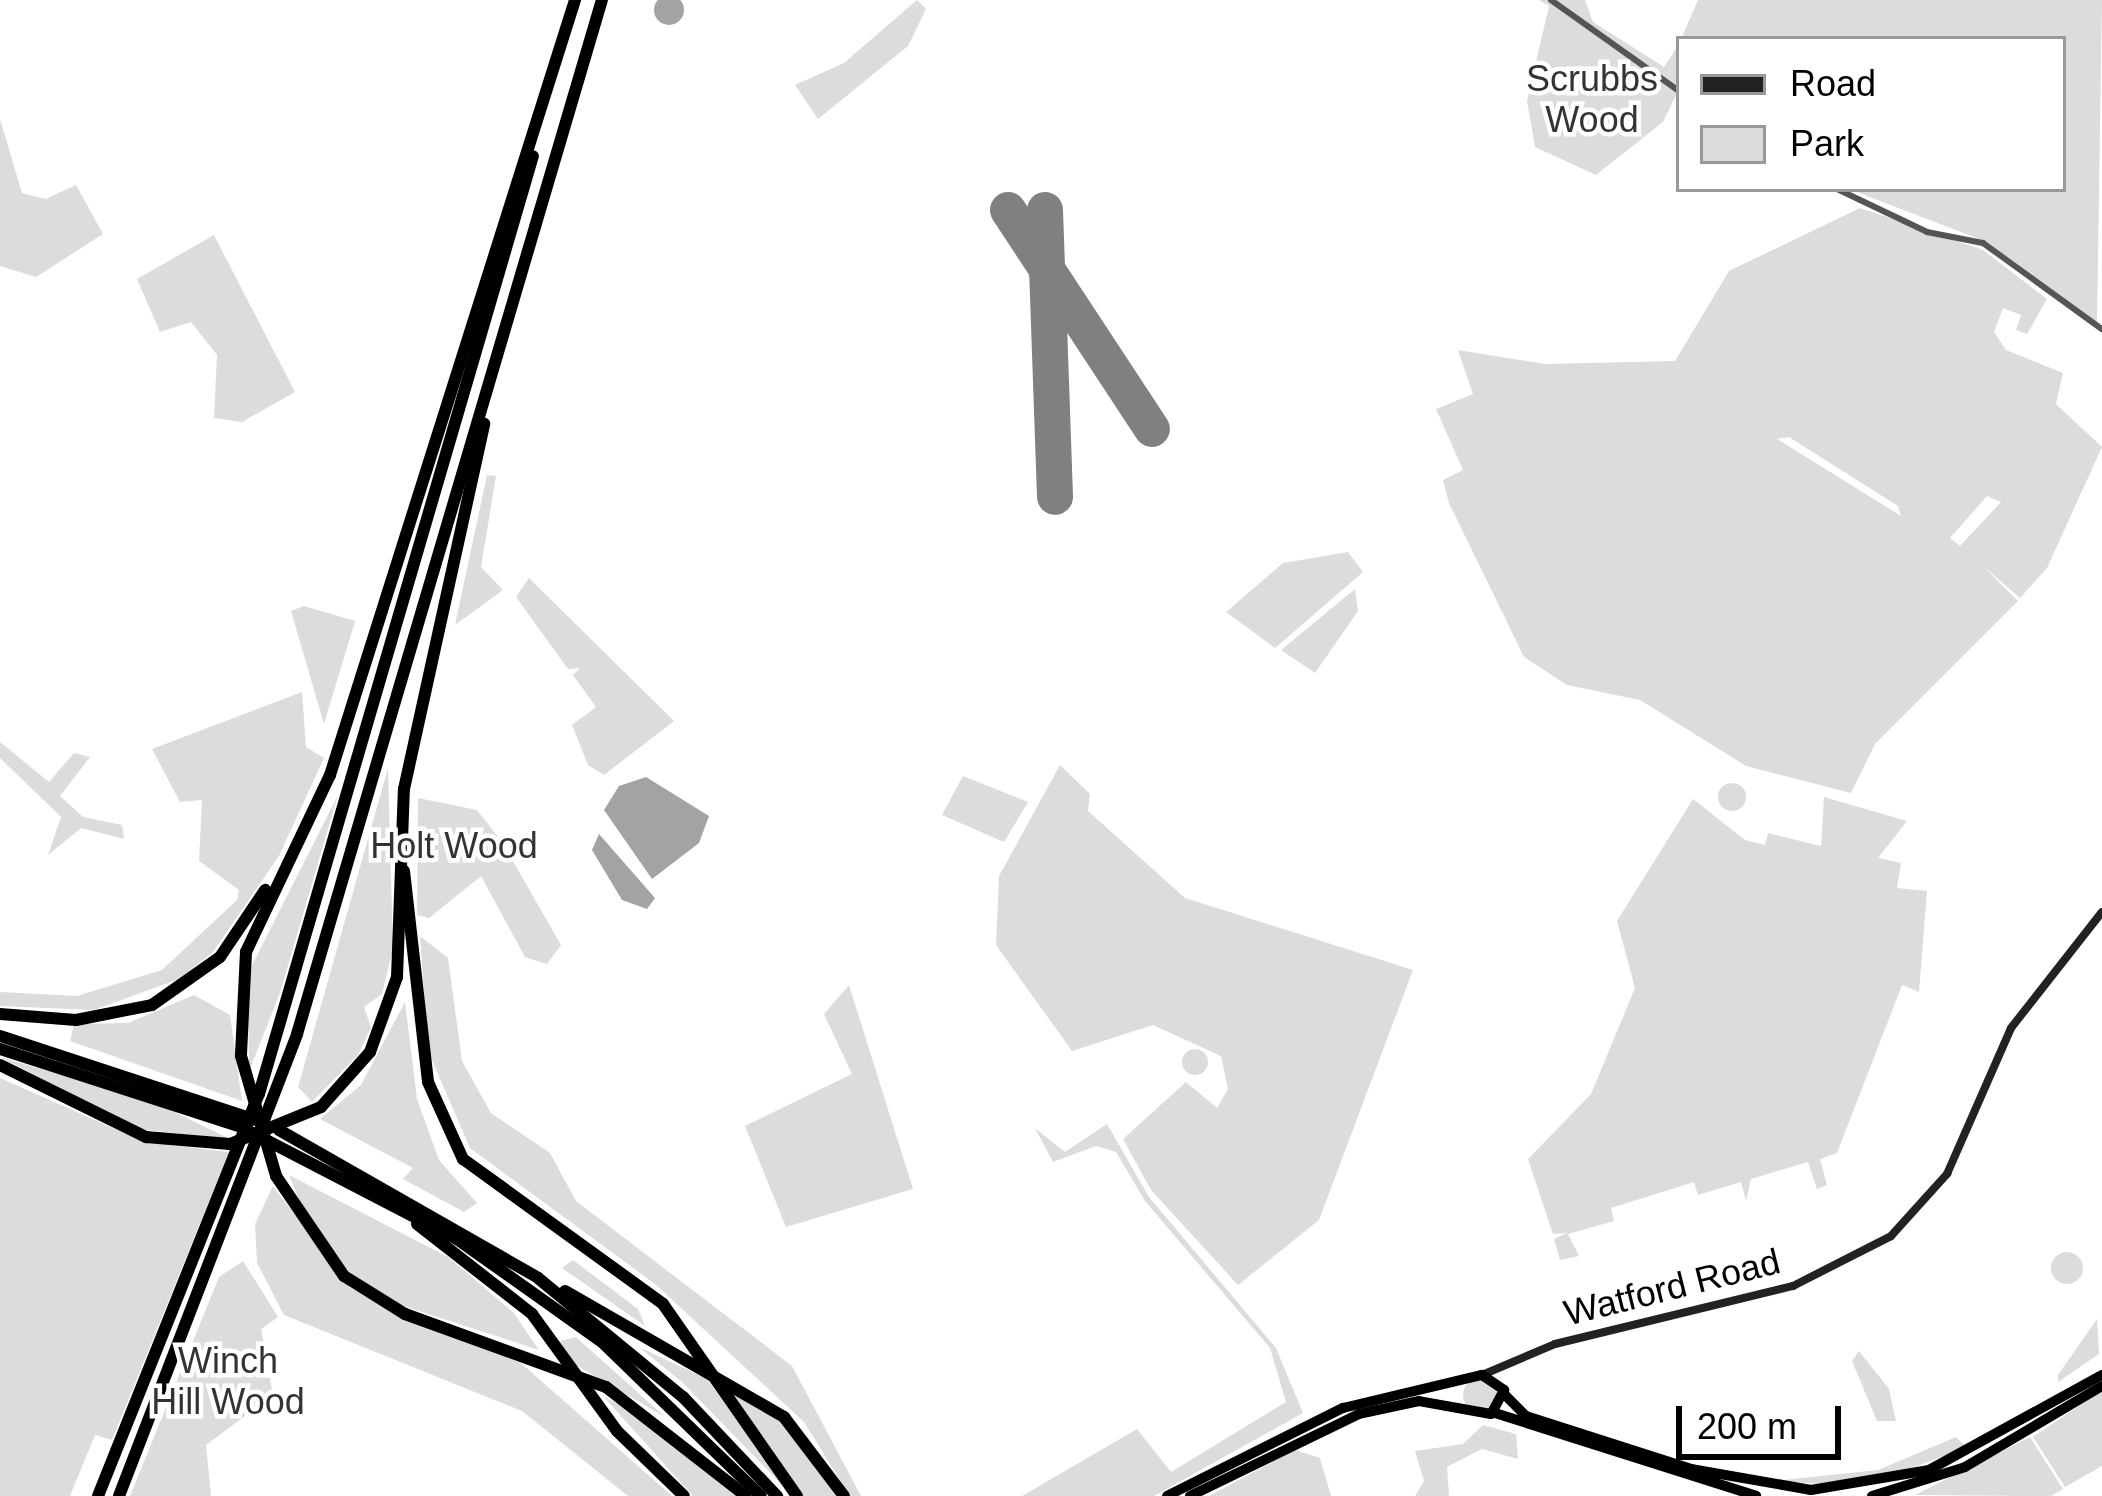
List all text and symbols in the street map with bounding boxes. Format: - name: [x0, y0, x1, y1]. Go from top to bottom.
- legend: [1676, 36, 2066, 192]
- park label: Scrubbs Wood: [1526, 56, 1658, 141]
- text: Road: [1790, 63, 1876, 104]
- text: Park: [1790, 123, 1864, 164]
- park label: Holt Wood: [370, 824, 538, 868]
- street label: Watford Road: [1560, 1239, 1784, 1335]
- park label: Winch Hill Wood: [151, 1338, 305, 1423]
- scale bar: [1682, 1382, 1847, 1456]
- text: 200 m: [1697, 1406, 1797, 1447]

